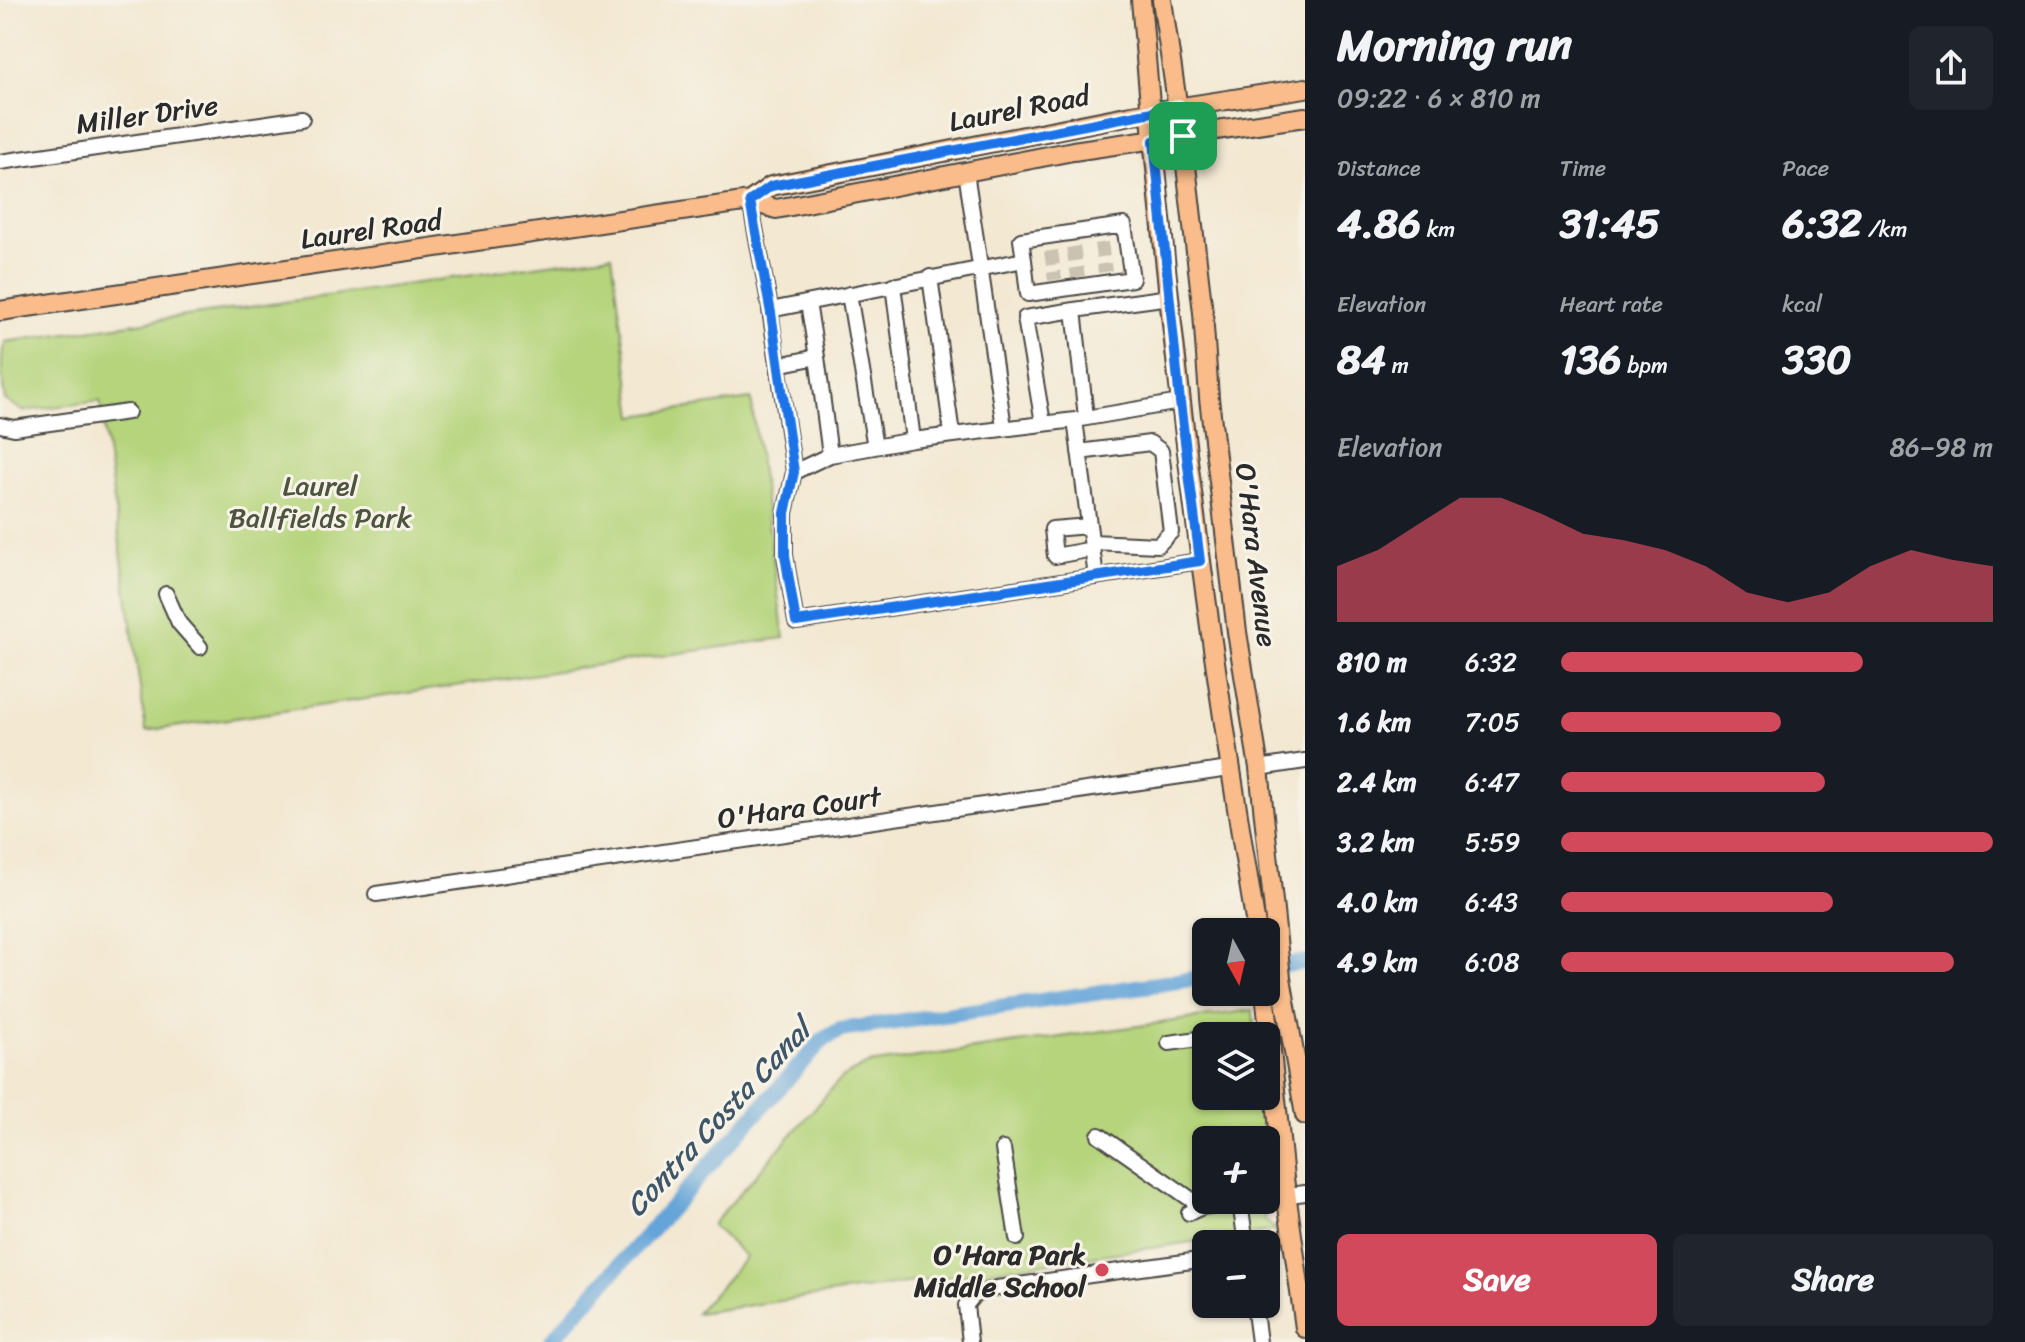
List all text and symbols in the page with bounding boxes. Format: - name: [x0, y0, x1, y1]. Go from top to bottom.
- text: Morning run: [1337, 6, 1572, 84]
- button: share: [1909, 26, 1993, 110]
- street label: Laurel Road: [945, 70, 1096, 146]
- text: 09:22 · 6 × 810 m: [1337, 75, 1540, 121]
- street label: Miller Drive: [73, 80, 221, 149]
- pin: [1149, 102, 1217, 170]
- icon: arrive: [1161, 114, 1205, 158]
- text: Distance: [1337, 149, 1421, 188]
- text: Time: [1560, 149, 1606, 188]
- text: Pace: [1782, 149, 1829, 188]
- text: 4.86: [1337, 188, 1421, 259]
- text: 31:45: [1560, 188, 1660, 259]
- text: 6:32: [1782, 188, 1862, 259]
- street label: Laurel Road: [297, 195, 447, 264]
- text: km: [1421, 210, 1455, 249]
- text: /km: [1862, 210, 1907, 249]
- text: Elevation: [1337, 285, 1426, 324]
- text: Heart rate: [1560, 285, 1663, 324]
- text: kcal: [1782, 285, 1822, 324]
- text: 84: [1337, 324, 1386, 395]
- text: 136: [1560, 324, 1622, 395]
- text: 330: [1782, 324, 1852, 395]
- text: m: [1386, 346, 1409, 385]
- text: bpm: [1622, 346, 1668, 385]
- text: Elevation: [1337, 424, 1442, 470]
- text: 86–98 m: [1889, 424, 1993, 470]
- street label: O'Hara Avenue: [1221, 460, 1292, 650]
- park label: Laurel Ballfields Park: [228, 461, 412, 542]
- text: 810 m: [1337, 639, 1407, 685]
- text: 6:32: [1465, 639, 1517, 685]
- text: 1.6 km: [1337, 699, 1411, 745]
- text: 7:05: [1465, 699, 1520, 745]
- text: 2.4 km: [1337, 759, 1417, 805]
- text: 6:47: [1465, 759, 1519, 805]
- street label: O'Hara Court: [714, 772, 886, 843]
- text: 3.2 km: [1337, 819, 1415, 865]
- text: 5:59: [1465, 819, 1521, 865]
- text: 4.0 km: [1337, 879, 1418, 925]
- text: 6:43: [1465, 879, 1518, 925]
- north arrow: [1192, 918, 1280, 1006]
- map controls: [1192, 918, 1280, 1318]
- text: 4.9 km: [1337, 939, 1418, 985]
- text: 6:08: [1465, 939, 1520, 985]
- water label: Contra Costa Canal: [611, 1001, 829, 1230]
- button: layers: [1192, 1022, 1280, 1110]
- button: +: [1192, 1126, 1280, 1214]
- place label: O'Hara Park Middle School: [913, 1230, 1087, 1311]
- button: −: [1192, 1230, 1280, 1318]
- button: Save: [1337, 1234, 1657, 1326]
- button: Share: [1673, 1234, 1993, 1326]
- marker: O'Hara Park Middle School: [1093, 1261, 1111, 1279]

